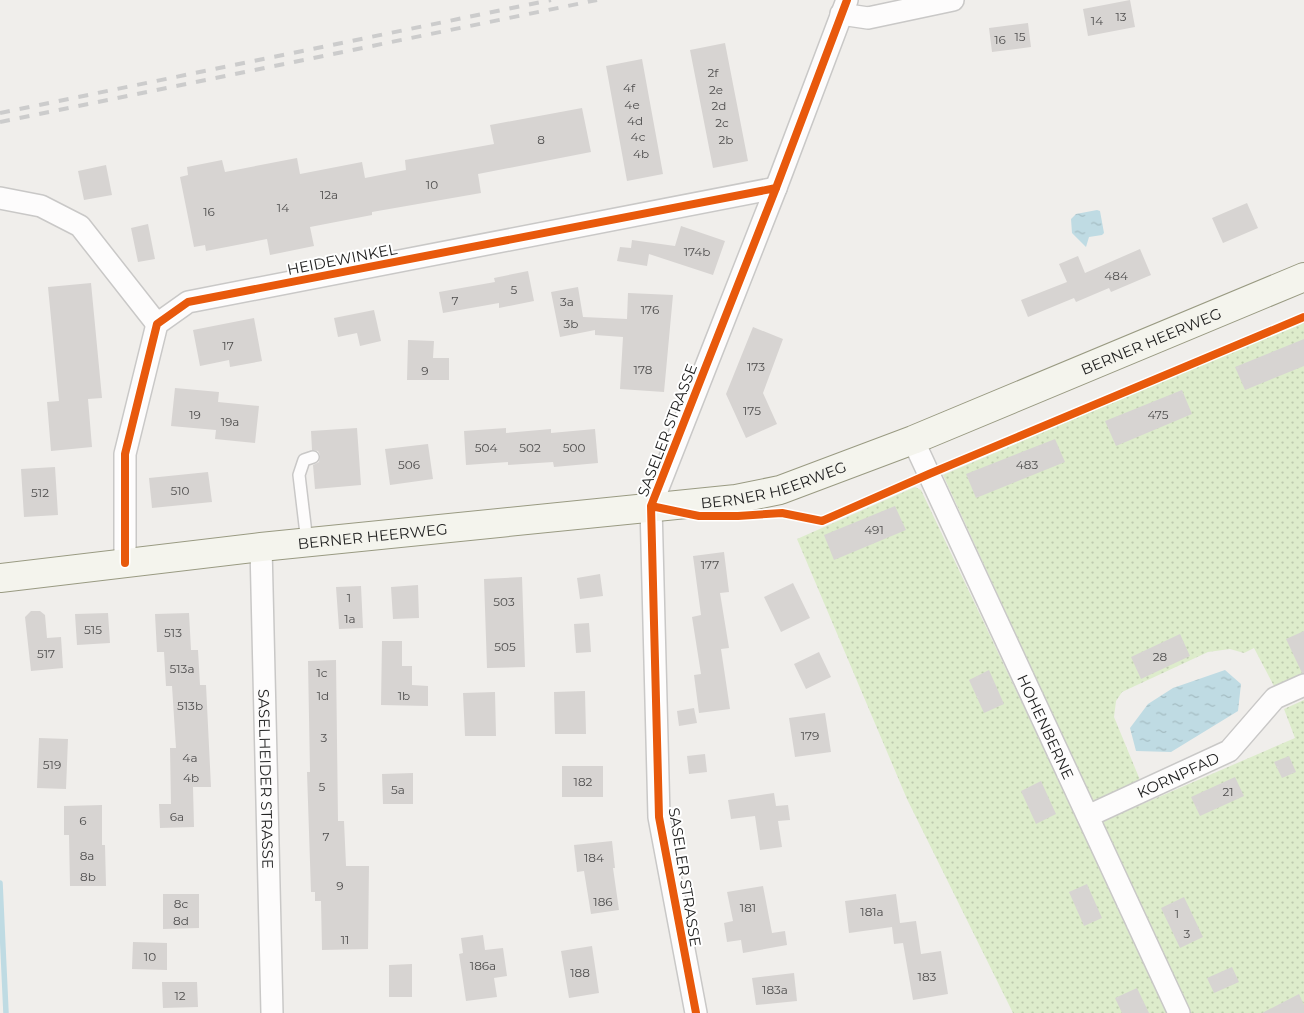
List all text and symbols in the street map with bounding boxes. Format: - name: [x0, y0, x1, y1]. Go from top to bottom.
- house number: 13: [1115, 9, 1127, 24]
- house number: 14: [1091, 13, 1103, 28]
- house number: 15: [1014, 29, 1026, 44]
- house number: 16: [994, 32, 1006, 47]
- house number: 2f: [708, 65, 719, 80]
- house number: 4f: [623, 80, 636, 95]
- house number: 2e: [709, 82, 723, 97]
- house number: 4e: [624, 97, 640, 112]
- house number: 2d: [712, 98, 726, 113]
- house number: 4d: [627, 113, 643, 128]
- house number: 2c: [715, 115, 729, 130]
- house number: 4c: [631, 129, 646, 144]
- house number: 8: [537, 132, 545, 147]
- house number: 2b: [719, 132, 733, 147]
- house number: 4b: [633, 146, 649, 161]
- house number: 10: [426, 177, 438, 192]
- house number: 12a: [320, 187, 338, 202]
- house number: 14: [277, 200, 289, 215]
- house number: 16: [203, 204, 215, 219]
- street label: HEIDEWINKEL: [285, 239, 399, 279]
- house number: 174b: [684, 244, 710, 259]
- house number: 484: [1104, 268, 1128, 283]
- house number: 5: [511, 282, 518, 297]
- house number: 7: [451, 293, 459, 308]
- house number: 3a: [560, 294, 574, 309]
- house number: 176: [641, 302, 659, 317]
- street label: BERNER HEERWEG: [1078, 303, 1224, 379]
- house number: 3b: [564, 316, 578, 331]
- house number: 17: [222, 338, 234, 353]
- house number: 173: [747, 359, 765, 374]
- street label: SASELER STRASSE: [633, 361, 701, 499]
- house number: 178: [634, 362, 653, 377]
- house number: 9: [421, 363, 429, 378]
- house number: 175: [743, 403, 761, 418]
- house number: 19: [189, 407, 201, 422]
- house number: 475: [1148, 407, 1169, 422]
- house number: 19a: [221, 414, 239, 429]
- house number: 504: [475, 440, 497, 455]
- house number: 502: [519, 440, 541, 455]
- house number: 500: [563, 440, 585, 455]
- street label: BERNER HEERWEG: [700, 456, 849, 512]
- house number: 506: [398, 457, 420, 472]
- house number: 483: [1016, 457, 1038, 472]
- house number: 510: [170, 483, 190, 498]
- house number: 512: [31, 485, 49, 500]
- street label: BERNER HEERWEG: [297, 519, 448, 553]
- house number: 491: [864, 522, 884, 537]
- house number: 177: [701, 557, 719, 572]
- house number: 1: [347, 590, 351, 605]
- house number: 503: [493, 594, 515, 609]
- house number: 1a: [344, 611, 356, 626]
- house number: 515: [84, 622, 102, 637]
- house number: 513: [164, 625, 182, 640]
- house number: 505: [494, 639, 516, 654]
- house number: 517: [37, 646, 55, 661]
- house number: 28: [1153, 649, 1168, 664]
- house number: 513a: [170, 661, 194, 676]
- house number: 1c: [316, 665, 328, 680]
- street label: HOHENBERNE: [1013, 671, 1079, 782]
- house number: 1d: [317, 688, 329, 703]
- house number: 1b: [398, 688, 410, 703]
- street label: SASELHEIDER STRASSE: [255, 689, 278, 869]
- house number: 513b: [177, 698, 203, 713]
- house number: 179: [801, 728, 819, 743]
- house number: 3: [321, 730, 328, 745]
- street label: KORNPFAD: [1134, 747, 1222, 802]
- house number: 4a: [182, 750, 198, 765]
- house number: 519: [43, 757, 61, 772]
- house number: 4b: [183, 770, 199, 785]
- house number: 182: [574, 774, 593, 789]
- house number: 5: [319, 779, 326, 794]
- house number: 5a: [391, 782, 405, 797]
- house number: 21: [1222, 784, 1234, 799]
- street label: SASELER STRASSE: [665, 806, 705, 948]
- house number: 6a: [170, 809, 184, 824]
- house number: 6: [79, 813, 87, 828]
- house number: 7: [322, 829, 330, 844]
- house number: 8a: [80, 848, 94, 863]
- house number: 184: [584, 850, 604, 865]
- house number: 8b: [80, 869, 96, 884]
- house number: 9: [336, 878, 344, 893]
- house number: 186: [593, 894, 613, 909]
- house number: 8c: [174, 896, 188, 911]
- house number: 181: [740, 900, 756, 915]
- house number: 181a: [860, 904, 884, 919]
- house number: 1: [1175, 906, 1179, 921]
- house number: 8d: [173, 913, 189, 928]
- house number: 3: [1184, 926, 1191, 941]
- house number: 11: [341, 932, 349, 947]
- house number: 10: [144, 949, 156, 964]
- house number: 186a: [470, 958, 496, 973]
- house number: 188: [570, 965, 590, 980]
- house number: 183: [918, 969, 937, 984]
- house number: 183a: [762, 982, 788, 997]
- house number: 12: [174, 988, 186, 1003]

